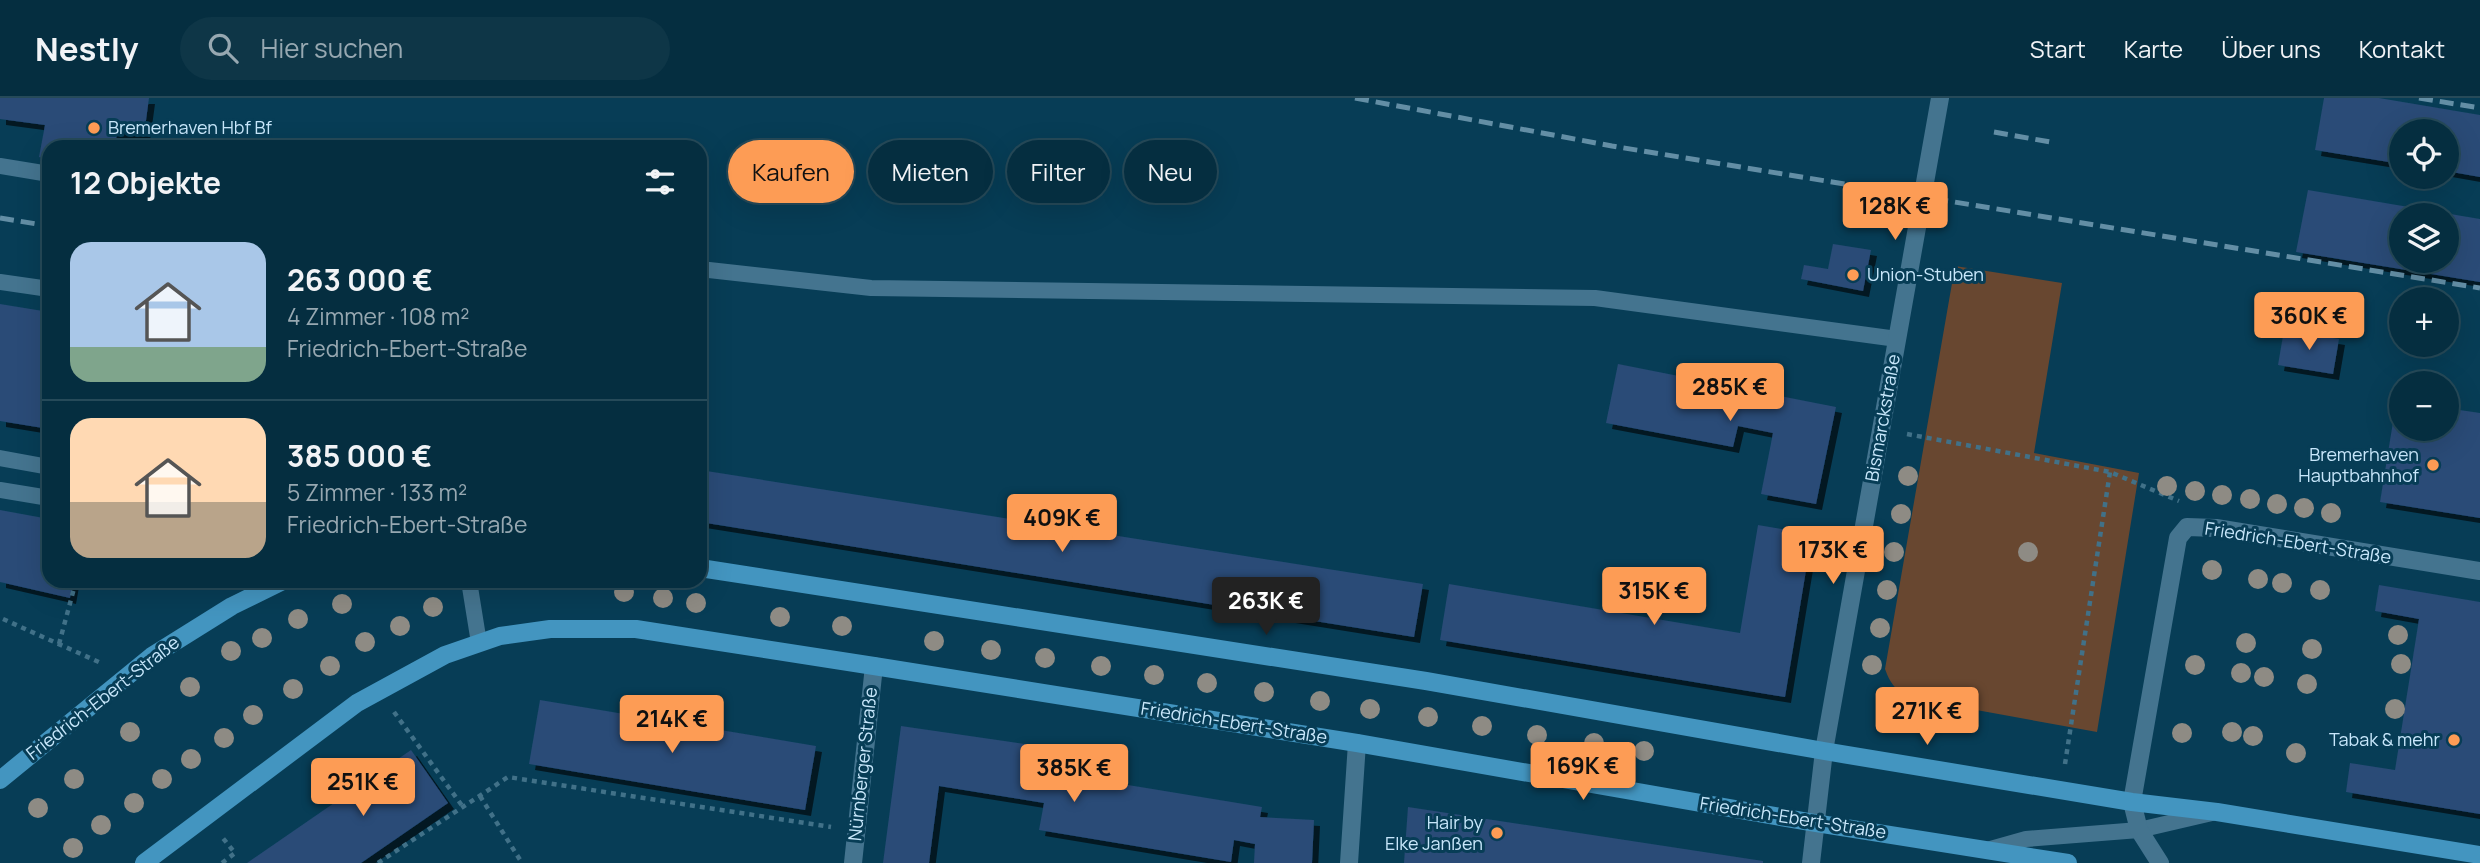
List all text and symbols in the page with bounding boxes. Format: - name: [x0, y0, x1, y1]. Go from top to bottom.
- search box: [180, 17, 670, 80]
- text: Nestly: [35, 26, 138, 71]
- icon: search: [204, 29, 242, 67]
- text: Hier suchen: [260, 30, 403, 66]
- text: Start: [2030, 32, 2086, 65]
- text: Karte: [2124, 32, 2183, 65]
- text: Über uns: [2221, 32, 2321, 65]
- text: Kontakt: [2359, 32, 2445, 65]
- place label: Bremerhaven Hbf Bf: [108, 115, 272, 139]
- map controls: [2389, 119, 2459, 441]
- button: locate: [2389, 119, 2459, 189]
- marker: Bremerhaven Hbf Bf: [86, 120, 102, 136]
- chip: Kaufen: [728, 140, 854, 203]
- chip: Mieten: [868, 140, 993, 203]
- chip: Filter: [1007, 140, 1110, 203]
- chip: Neu: [1124, 140, 1217, 203]
- text: 12 Objekte: [70, 162, 221, 203]
- icon: filters: [641, 163, 679, 201]
- pin: 128K €: [1838, 183, 1952, 242]
- text: 128K €: [1859, 189, 1931, 221]
- button: layers: [2389, 203, 2459, 273]
- text: 263 000 €: [287, 259, 433, 300]
- place label: Union-Stuben: [1867, 262, 1984, 286]
- marker: Union-Stuben: [1845, 267, 1861, 283]
- icon: home: [126, 270, 210, 354]
- button: +: [2389, 287, 2459, 357]
- pin: 360K €: [2252, 292, 2366, 352]
- text: 360K €: [2270, 299, 2348, 331]
- text: 4 Zimmer · 108 m²: [287, 300, 469, 332]
- text: Friedrich-Ebert-Straße: [287, 332, 528, 364]
- street label: Bismarckstraße: [1859, 352, 1905, 483]
- pin: 285K €: [1673, 364, 1787, 423]
- text: 285K €: [1692, 370, 1768, 402]
- button: −: [2389, 371, 2459, 441]
- text: 385 000 €: [287, 435, 432, 476]
- place label: Bremerhaven Hauptbahnhof: [2298, 442, 2420, 487]
- icon: home: [126, 446, 210, 530]
- marker: Bremerhaven Hauptbahnhof: [2425, 457, 2441, 473]
- text: 5 Zimmer · 133 m²: [287, 476, 467, 508]
- pin: 409K €: [1005, 494, 1119, 554]
- text: 409K €: [1023, 501, 1101, 533]
- text: Friedrich-Ebert-Straße: [287, 508, 528, 540]
- street label: Friedrich-Ebert-Straße: [2203, 515, 2393, 569]
- pin: 173K €: [1776, 526, 1890, 586]
- text: 173K €: [1798, 533, 1868, 565]
- pin: 315K €: [1597, 568, 1711, 627]
- text: 315K €: [1618, 574, 1690, 606]
- pin: 263K €: [1209, 578, 1323, 637]
- text: 263K €: [1228, 584, 1304, 616]
- street label: Friedrich-Ebert-Straße: [21, 630, 184, 765]
- street label: Nürnberger Straße: [842, 686, 882, 842]
- pin: 271K €: [1870, 688, 1984, 747]
- text: 271K €: [1892, 694, 1962, 726]
- street label: Friedrich-Ebert-Straße: [1139, 695, 1329, 749]
- pin: 214K €: [615, 696, 729, 755]
- text: 214K €: [636, 702, 708, 734]
- place label: Tabak & mehr: [2329, 727, 2440, 751]
- marker: Tabak & mehr: [2446, 732, 2462, 748]
- pin: 169K €: [1526, 742, 1640, 802]
- pin: 385K €: [1017, 744, 1131, 804]
- text: 169K €: [1547, 749, 1619, 781]
- text: 385K €: [1036, 751, 1112, 783]
- pin: 251K €: [306, 758, 420, 818]
- text: 251K €: [327, 765, 399, 797]
- street label: Friedrich-Ebert-Straße: [1698, 790, 1888, 844]
- place label: Hair by Elke Janßen: [1385, 810, 1483, 855]
- marker: Hair by Elke Janßen: [1489, 825, 1505, 841]

